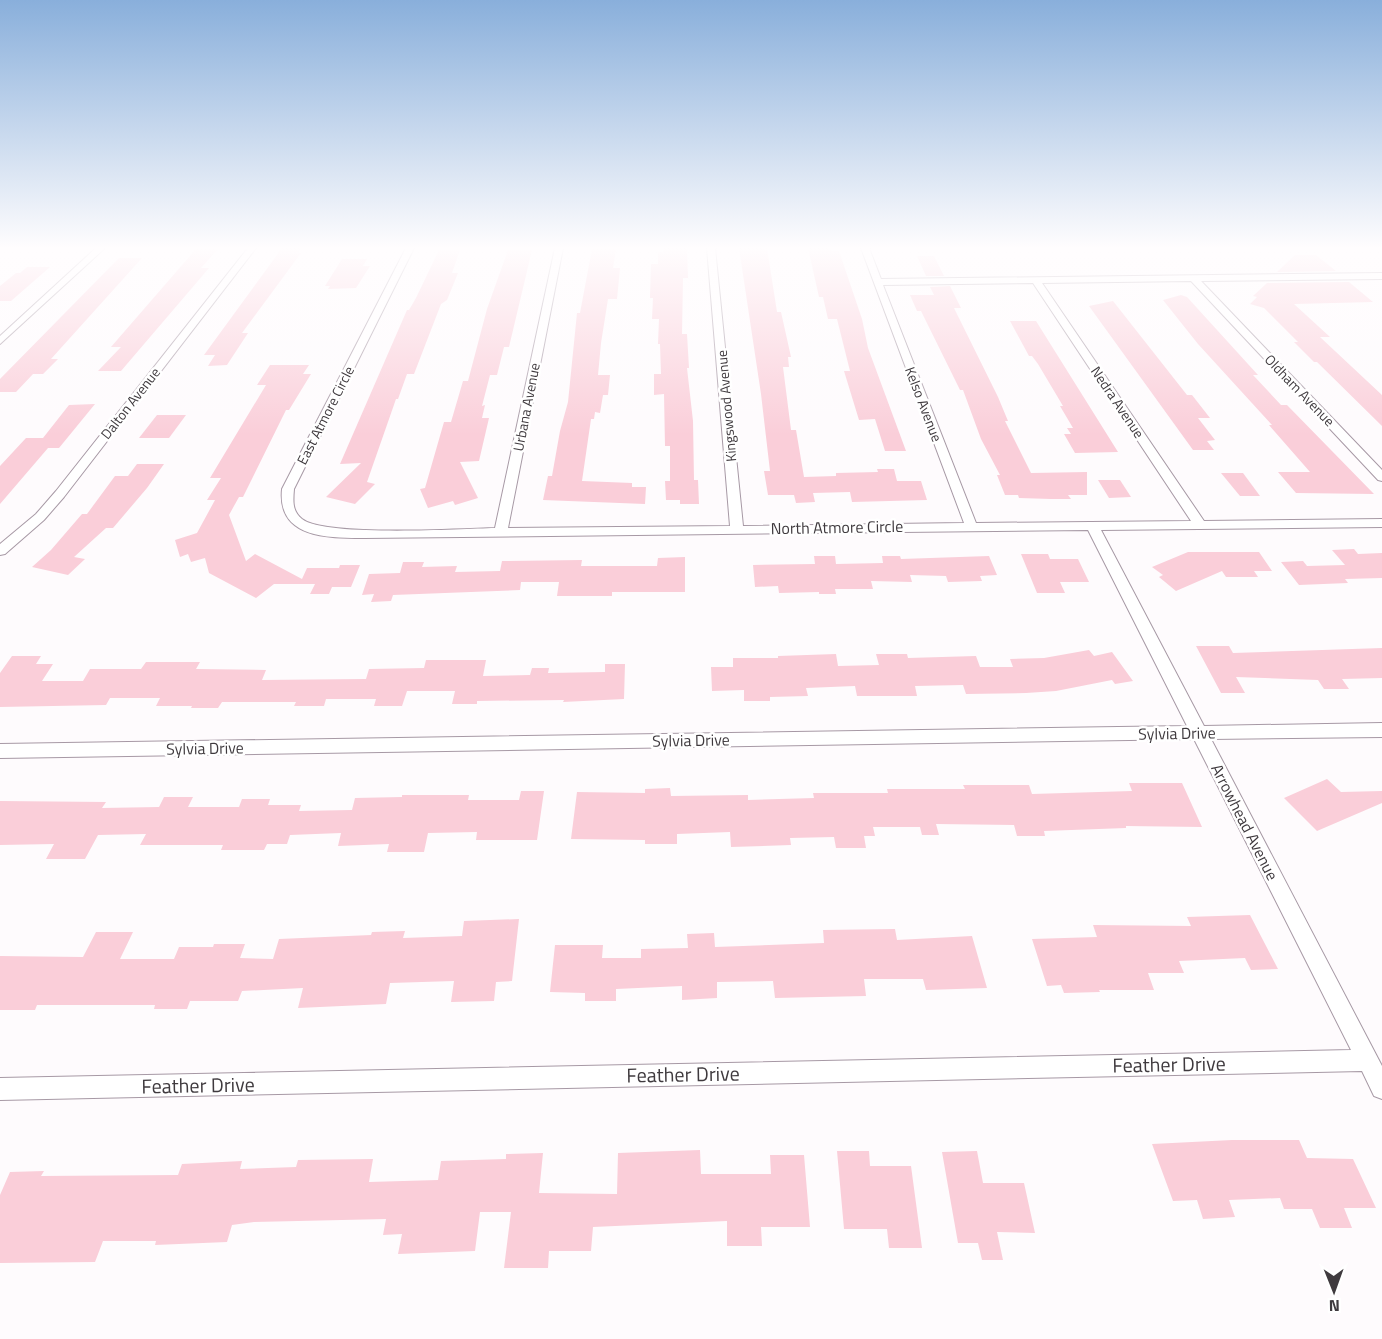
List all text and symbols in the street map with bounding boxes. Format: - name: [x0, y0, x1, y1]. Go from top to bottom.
- street label: Kingswood Avenue: [711, 349, 741, 463]
- street label: Oldham Avenue: [1260, 349, 1340, 431]
- street label: Urbana Avenue: [507, 361, 545, 453]
- street label: East Atmore Circle: [291, 362, 359, 468]
- street label: Nedra Avenue: [1086, 362, 1150, 442]
- street label: Dalton Avenue: [95, 363, 165, 443]
- street label: Kelso Avenue: [900, 363, 948, 445]
- street label: North Atmore Circle: [771, 514, 903, 540]
- street label: Sylvia Drive: [1138, 720, 1216, 746]
- street label: Sylvia Drive: [652, 727, 730, 753]
- street label: Sylvia Drive: [166, 735, 244, 761]
- street label: Arrowhead Avenue: [1205, 760, 1285, 884]
- street label: Feather Drive: [1112, 1048, 1226, 1080]
- street label: Feather Drive: [626, 1058, 740, 1090]
- street label: Feather Drive: [141, 1069, 255, 1101]
- north arrow: [1304, 1261, 1364, 1321]
- text: N: [1329, 1294, 1340, 1318]

